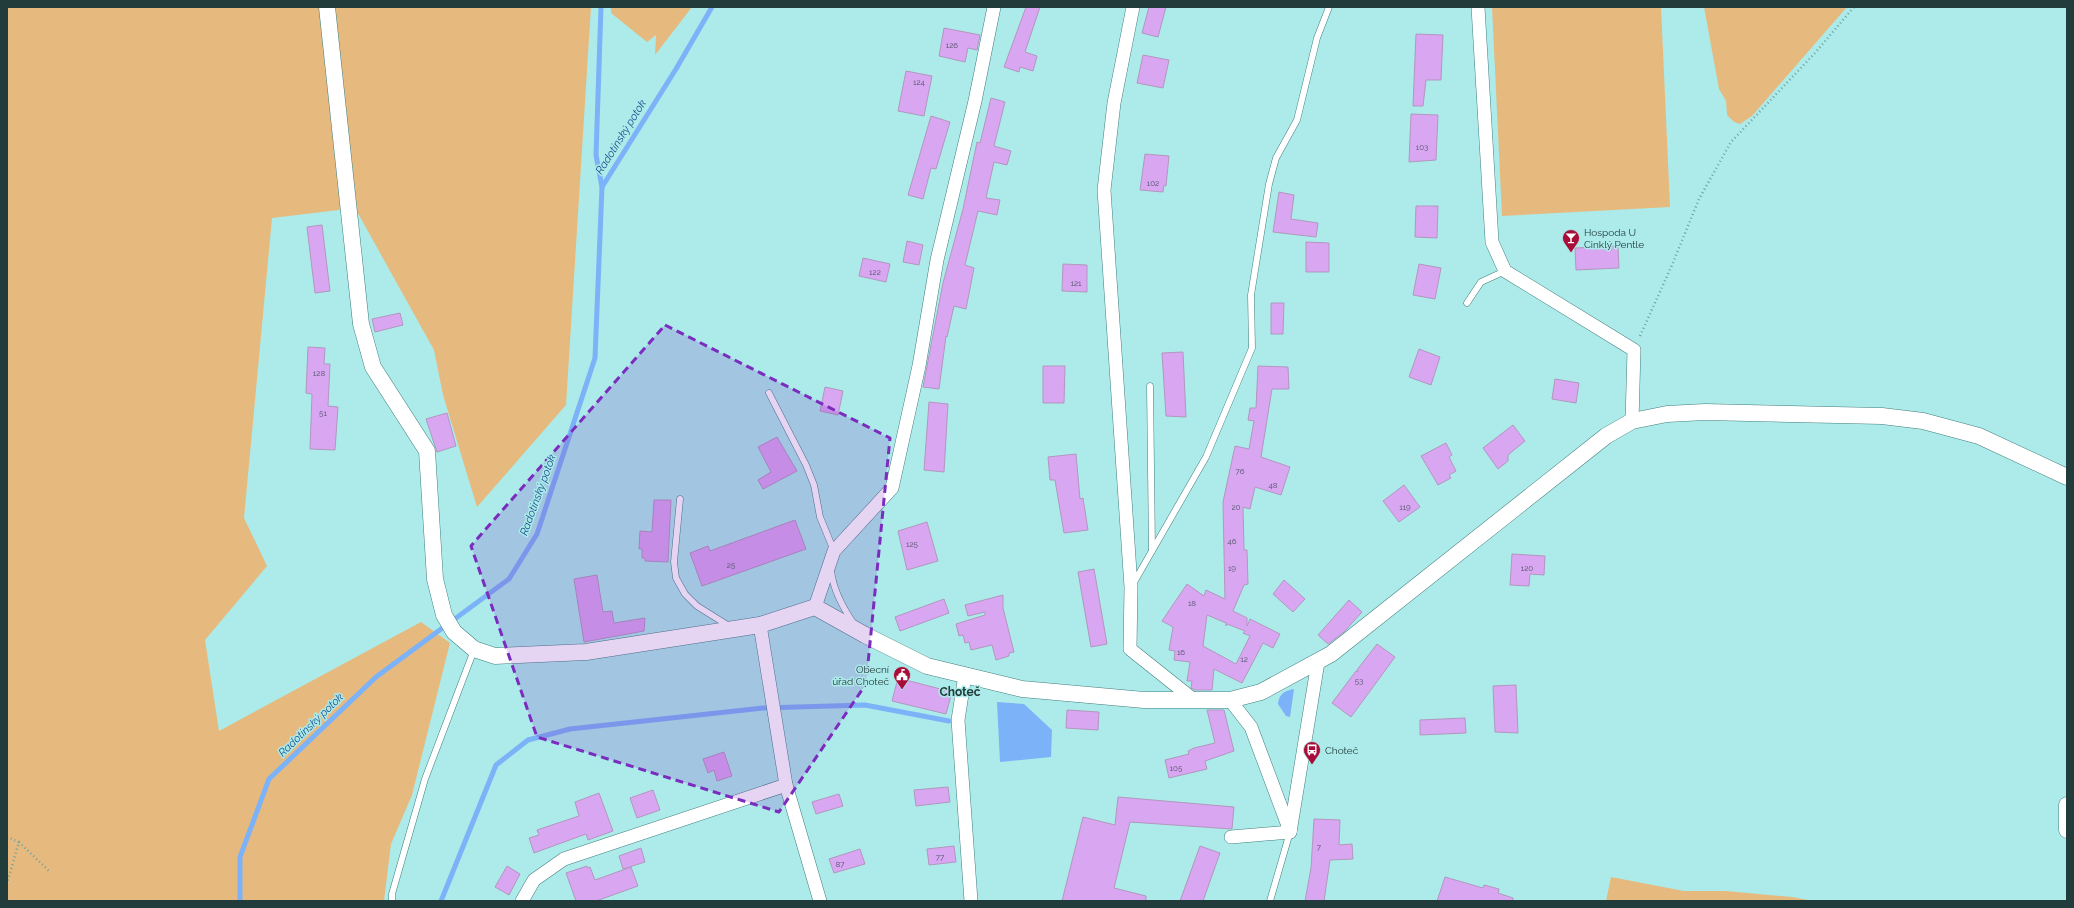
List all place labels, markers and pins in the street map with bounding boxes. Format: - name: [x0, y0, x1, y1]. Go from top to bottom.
- place label: Hospoda U Cinklý Pentle: [1584, 227, 1644, 250]
- bar icon: Hospoda U Cinklý Pentle: [1561, 228, 1581, 253]
- place label: Obecní úřad Choteč: [832, 664, 890, 687]
- public building icon: Obecní úřad Choteč: [892, 665, 912, 690]
- bus stop icon: Choteč: [1302, 740, 1322, 765]
- place label: Choteč: [1325, 745, 1359, 756]

